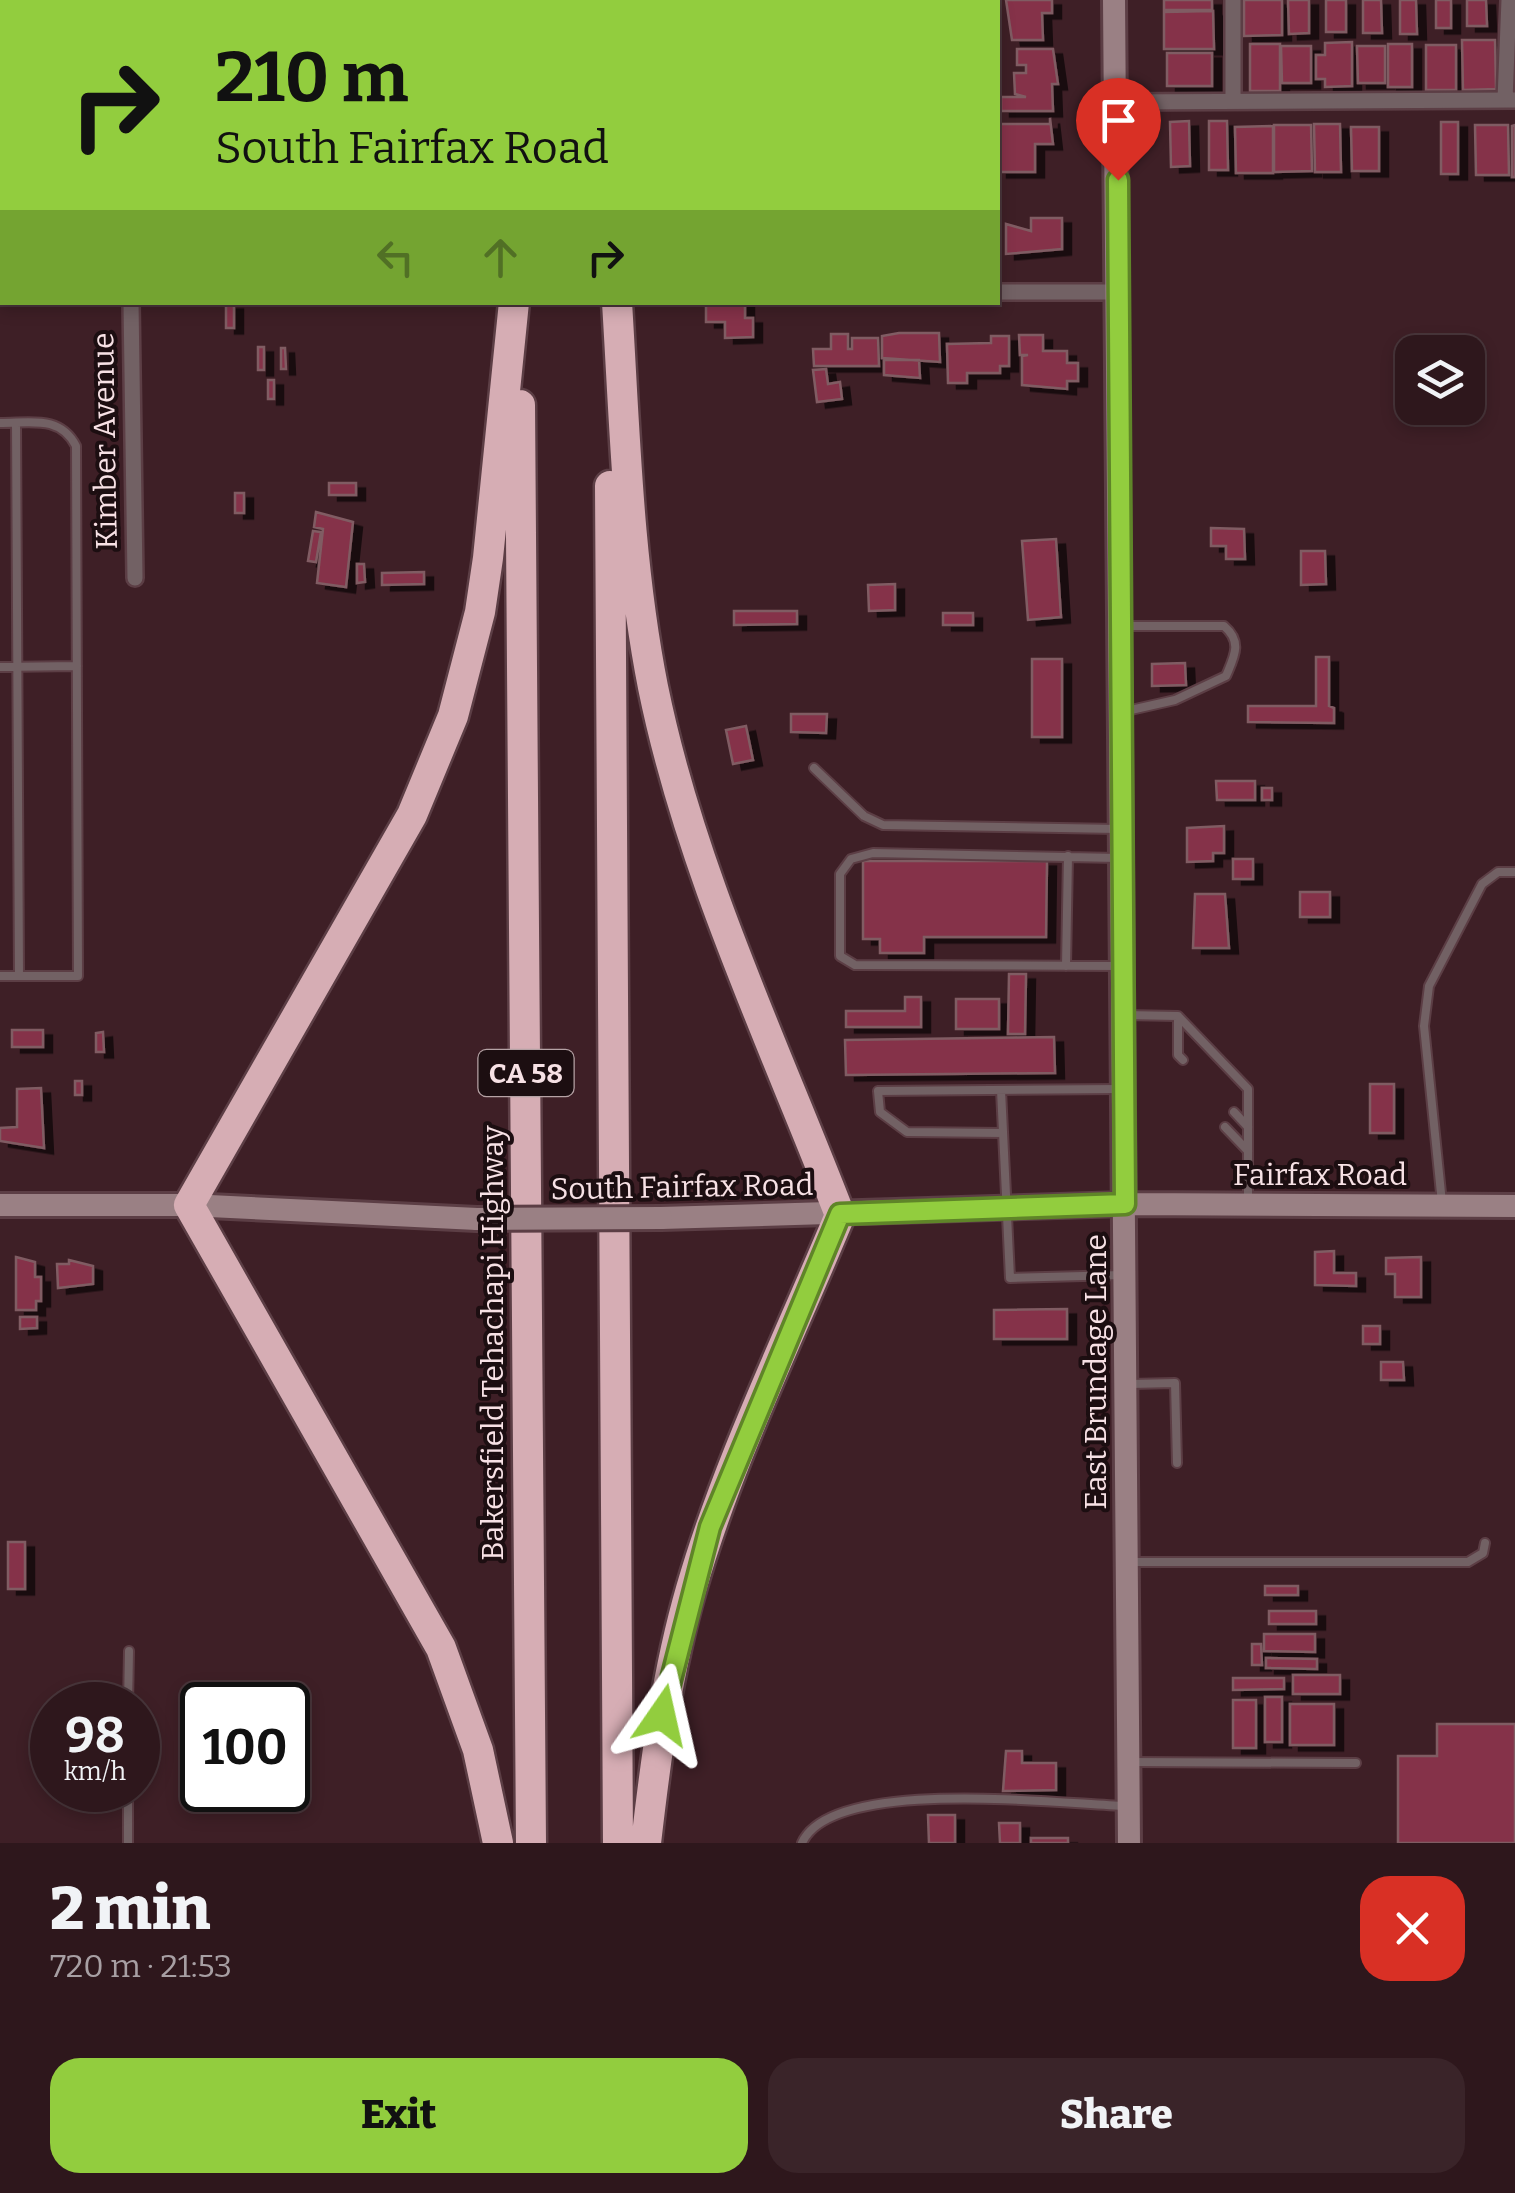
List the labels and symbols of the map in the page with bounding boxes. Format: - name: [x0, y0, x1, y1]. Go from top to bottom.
- pin: [1076, 78, 1161, 181]
- street label: Kimber Avenue: [85, 332, 125, 550]
- road number: CA 58: [478, 1050, 574, 1096]
- street label: Bakersfield Tehachapi Highway: [475, 1125, 511, 1561]
- street label: Fairfax Road: [1233, 1157, 1407, 1193]
- street label: South Fairfax Road: [550, 1167, 814, 1207]
- street label: East Brundage Lane: [1078, 1234, 1114, 1510]
- position arrow: [610, 1663, 714, 1767]
- speed limit sign: 100: [180, 1682, 310, 1812]

